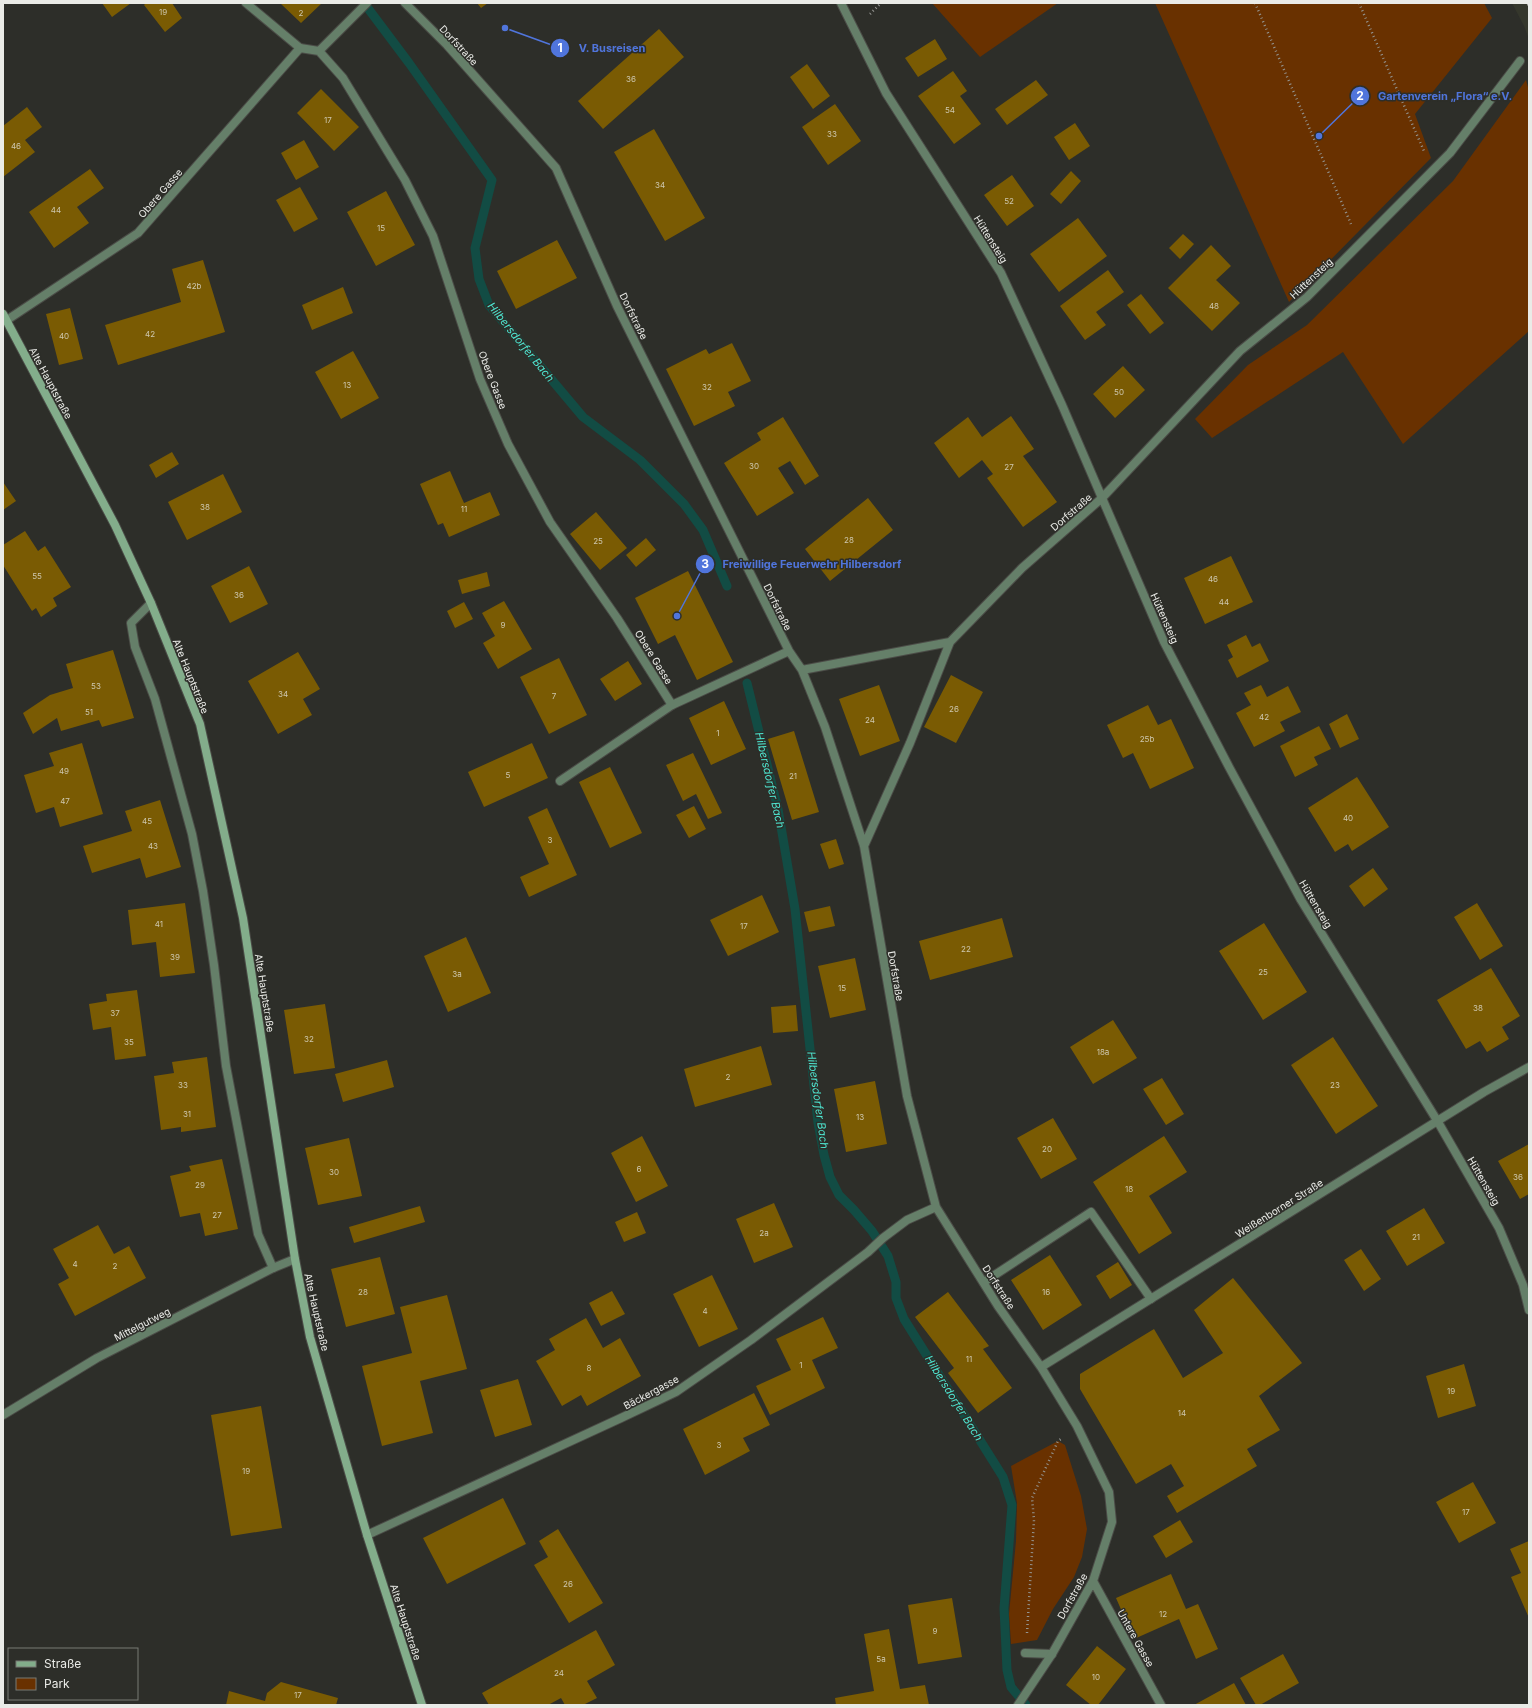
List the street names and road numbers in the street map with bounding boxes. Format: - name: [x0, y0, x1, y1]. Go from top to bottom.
- street label: Dorfstraße: [437, 22, 481, 68]
- street label: Obere Gasse: [135, 166, 185, 220]
- street label: Hüttensteig: [972, 213, 1010, 265]
- street label: Hüttensteig: [1287, 255, 1335, 301]
- street label: Dorfstraße: [618, 291, 651, 341]
- street label: Alte Hauptstraße: [27, 345, 75, 421]
- street label: Obere Gasse: [476, 349, 510, 411]
- street label: Dorfstraße: [1048, 491, 1094, 533]
- street label: Dorfstraße: [762, 582, 795, 632]
- street label: Hüttensteig: [1149, 591, 1181, 645]
- street label: Obere Gasse: [633, 628, 675, 686]
- street label: Alte Hauptstraße: [171, 637, 212, 715]
- street label: Hüttensteig: [1297, 878, 1335, 930]
- street label: Dorfstraße: [886, 950, 906, 1002]
- street label: Alte Hauptstraße: [253, 953, 277, 1033]
- street label: Hüttensteig: [1465, 1155, 1503, 1207]
- street label: Weißenborner Straße: [1233, 1176, 1325, 1240]
- street label: Dorfstraße: [980, 1263, 1018, 1312]
- street label: Alte Hauptstraße: [302, 1272, 332, 1352]
- street label: Mittelgutweg: [112, 1305, 172, 1343]
- street label: Bäckergasse: [621, 1372, 681, 1412]
- street label: Dorfstraße: [1054, 1571, 1090, 1621]
- street label: Alte Hauptstraße: [388, 1582, 424, 1662]
- street label: Untere Gasse: [1115, 1607, 1157, 1669]

